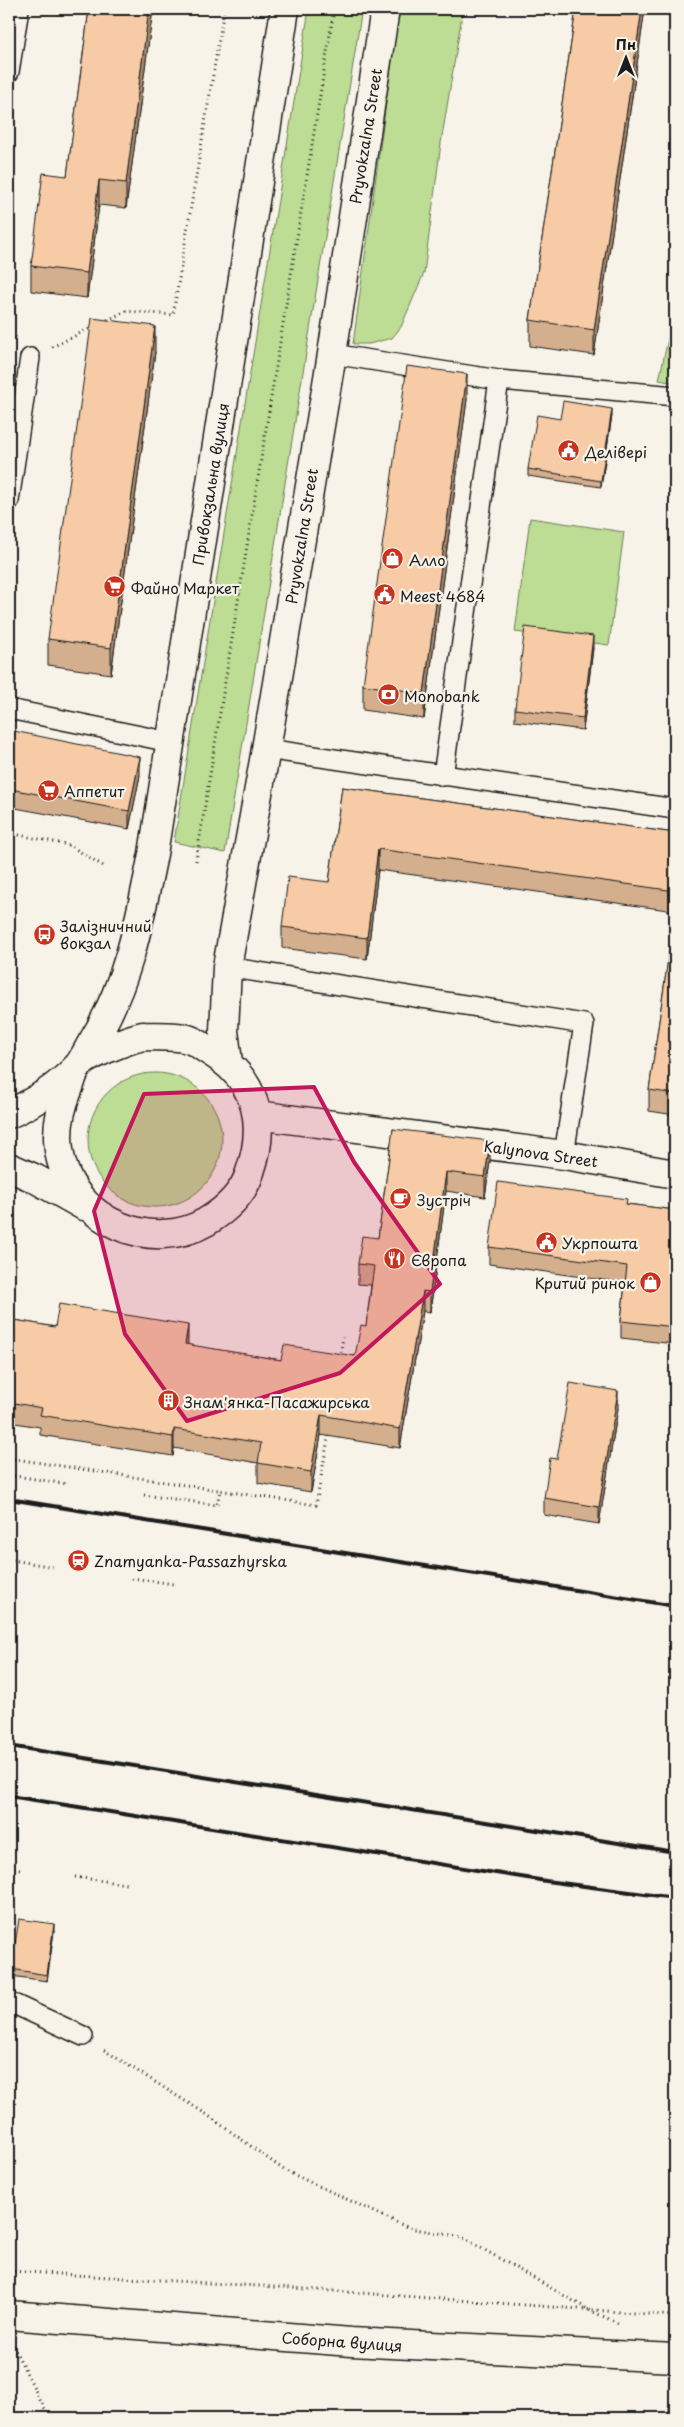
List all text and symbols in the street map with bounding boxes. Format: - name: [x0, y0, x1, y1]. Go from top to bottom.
- north arrow: [602, 32, 652, 82]
- text: Пн: [616, 34, 636, 55]
- street label: Pryvokzalna Street: [343, 67, 387, 205]
- street label: Привокзальна вулиця: [186, 401, 234, 567]
- public building icon: Делівері: [557, 439, 581, 463]
- place label: Делівері: [584, 440, 647, 463]
- street label: Pryvokzalna Street: [279, 467, 323, 605]
- shop icon: Алло: [381, 547, 405, 571]
- place label: Алло: [409, 548, 446, 571]
- supermarket icon: Файно Маркет: [103, 575, 127, 599]
- place label: Файно Маркет: [131, 576, 240, 599]
- public building icon: Meest 4684: [372, 583, 396, 607]
- place label: Meest 4684: [400, 584, 485, 607]
- bank icon: Monobank: [376, 683, 400, 707]
- place label: Monobank: [404, 684, 480, 707]
- supermarket icon: Аппетит: [36, 778, 60, 802]
- place label: Аппетит: [64, 779, 125, 802]
- place label: Залізничний вокзал: [59, 914, 152, 954]
- bus stop icon: Залізничний вокзал: [32, 922, 56, 946]
- street label: Kalynova Street: [483, 1134, 599, 1172]
- cafe icon: Зустріч: [389, 1187, 413, 1211]
- place label: Зустріч: [417, 1188, 471, 1211]
- public building icon: Укрпошта: [534, 1230, 558, 1254]
- place label: Укрпошта: [562, 1231, 639, 1254]
- restaurant icon: Європа: [383, 1247, 407, 1271]
- place label: Європа: [411, 1248, 467, 1271]
- shop icon: Критий ринок: [639, 1270, 663, 1294]
- place label: Критий ринок: [535, 1271, 635, 1294]
- building icon: Знам'янка-Пасажирська: [156, 1389, 180, 1413]
- place label: Знам'янка-Пасажирська: [183, 1390, 370, 1413]
- station icon: Znamyanka-Passazhyrska: [66, 1548, 90, 1572]
- place label: Znamyanka-Passazhyrska: [94, 1549, 287, 1572]
- street label: Соборна вулиця: [281, 2325, 403, 2357]

